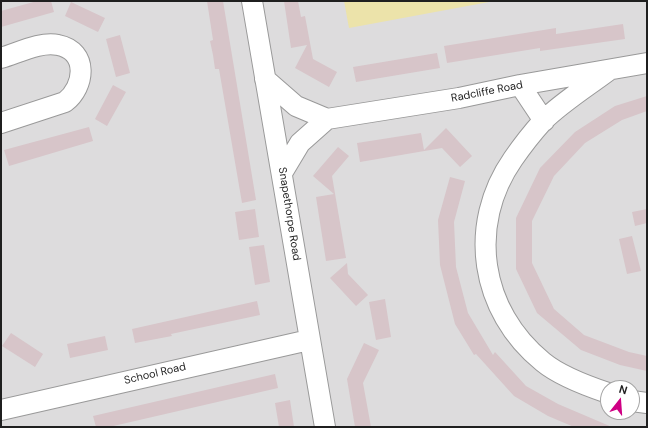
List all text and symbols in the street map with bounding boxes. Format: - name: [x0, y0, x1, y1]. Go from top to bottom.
- street label: Radcliffe Road: [450, 79, 524, 105]
- street label: Snapethorpe Road: [275, 166, 303, 262]
- street label: School Road: [123, 360, 187, 388]
- north arrow: [600, 380, 640, 420]
- text: N: [617, 382, 629, 397]

